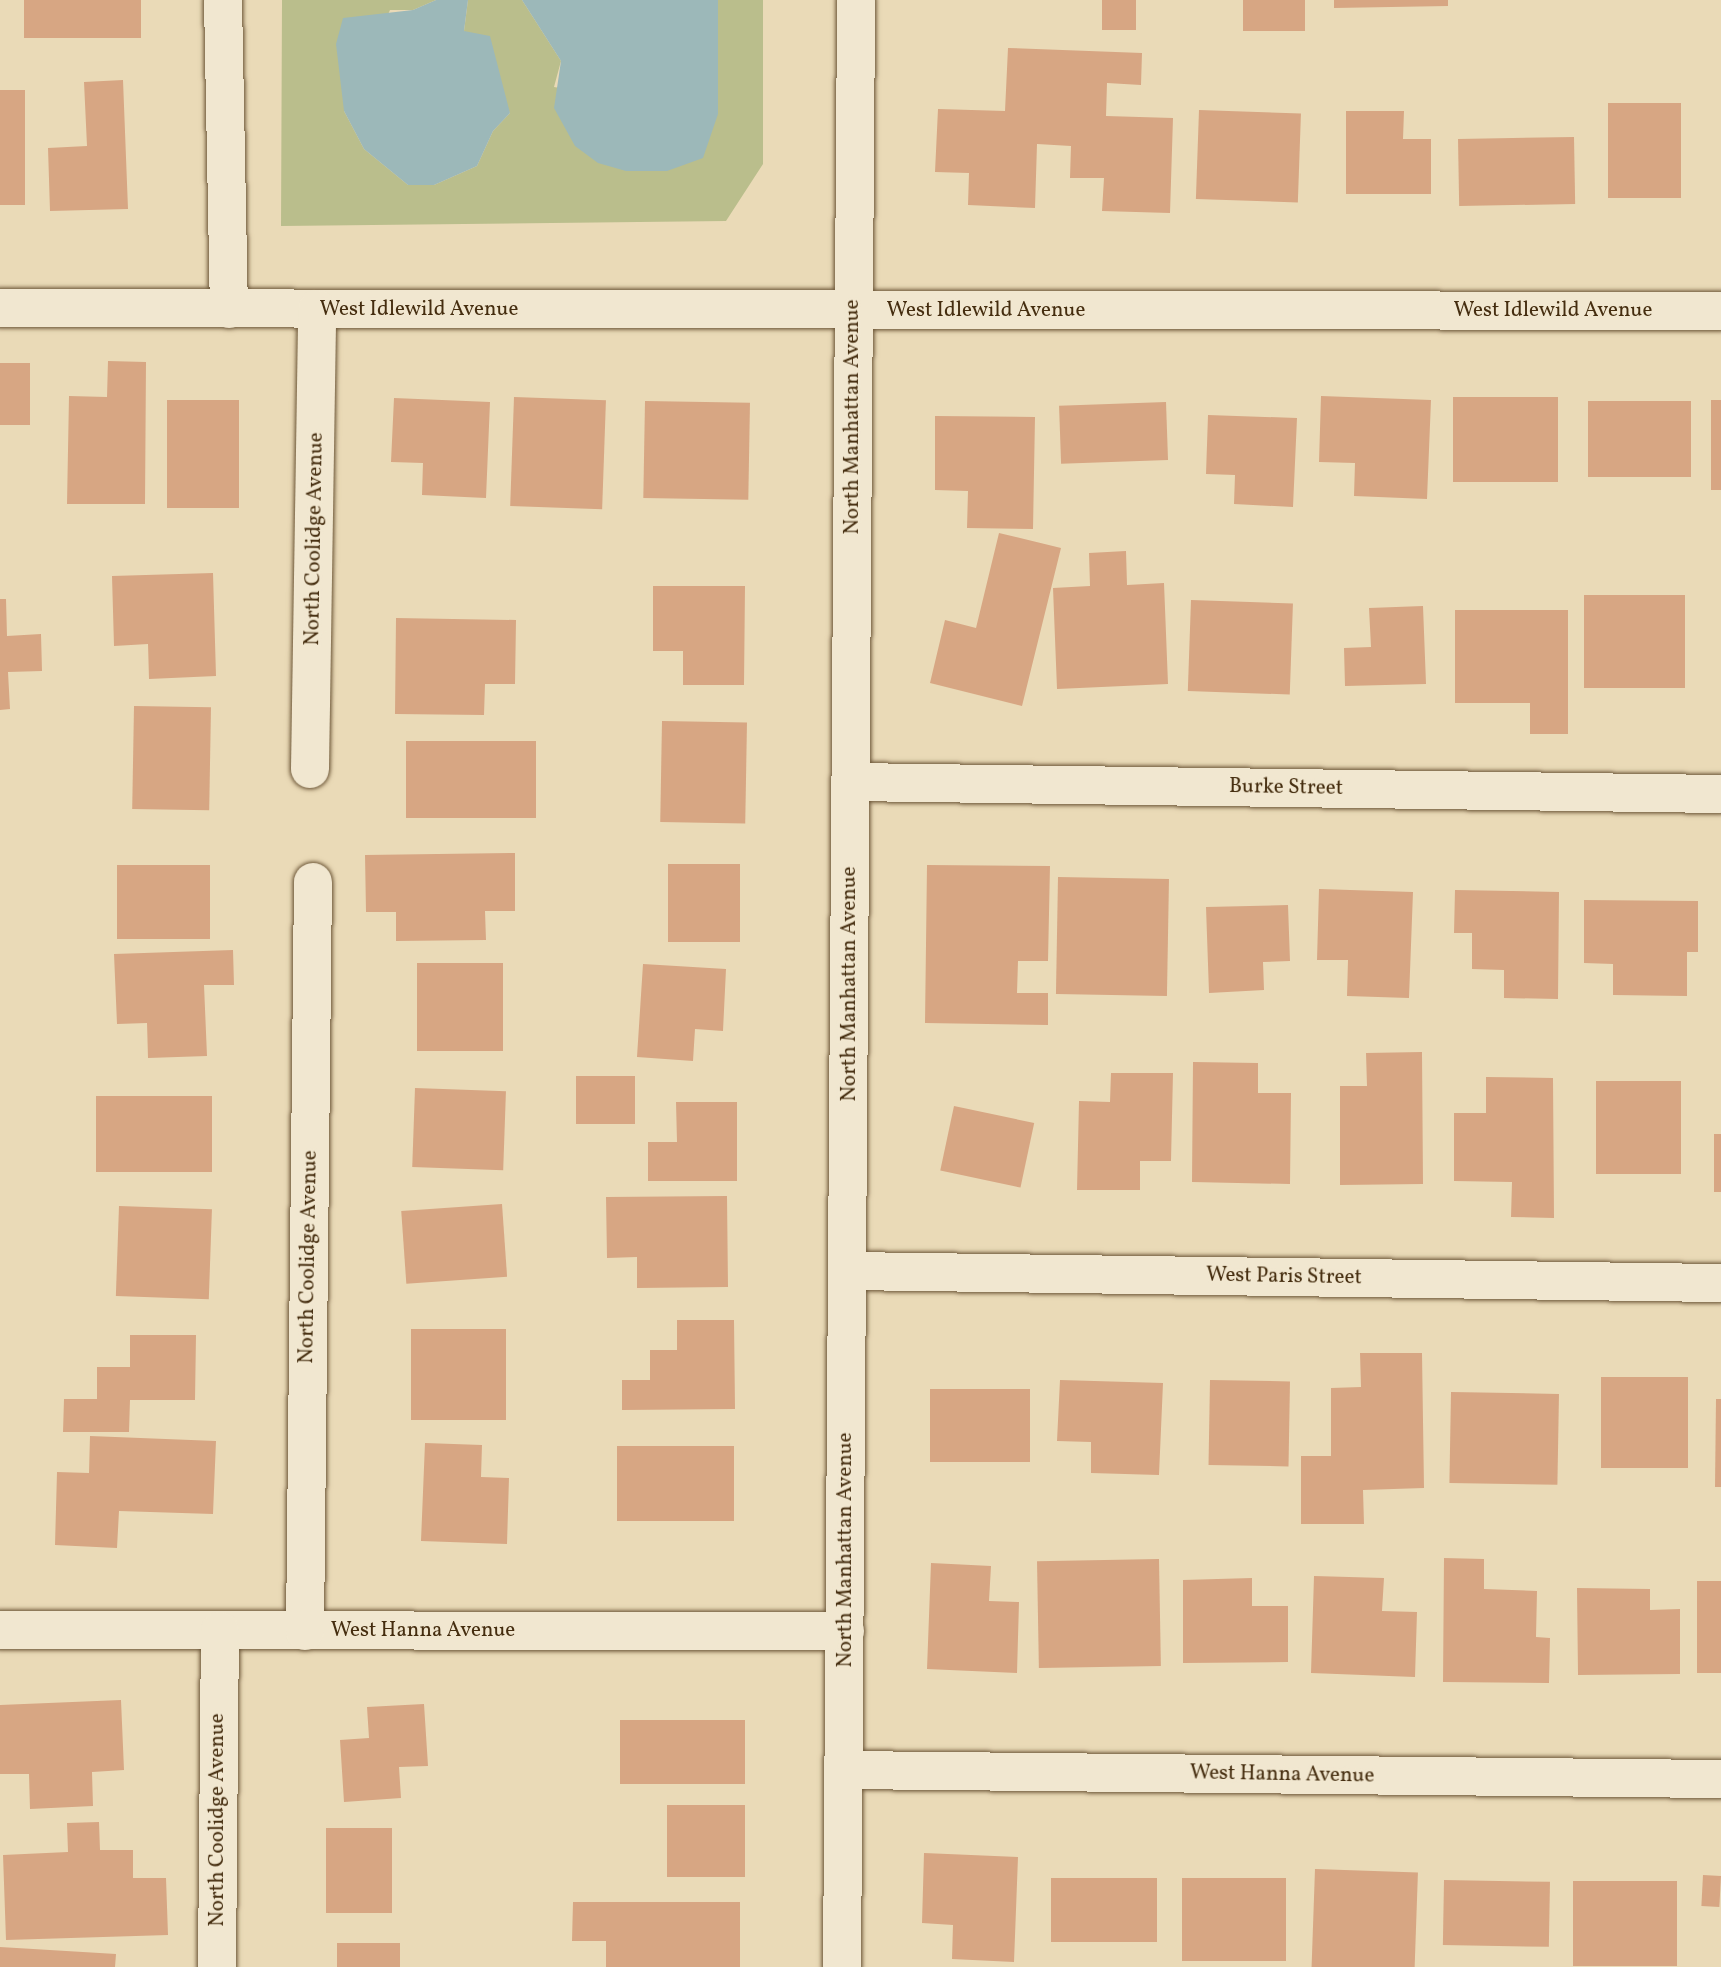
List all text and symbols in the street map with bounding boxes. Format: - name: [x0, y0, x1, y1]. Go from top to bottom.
- street label: West Idlewild Avenue: [320, 297, 518, 323]
- street label: West Idlewild Avenue: [887, 298, 1085, 324]
- street label: West Idlewild Avenue: [1454, 298, 1652, 324]
- street label: North Manhattan Avenue: [840, 299, 866, 535]
- street label: North Coolidge Avenue: [301, 432, 329, 646]
- street label: Burke Street: [1229, 774, 1343, 802]
- street label: North Manhattan Avenue: [837, 866, 863, 1102]
- street label: North Coolidge Avenue: [295, 1150, 323, 1364]
- street label: West Paris Street: [1206, 1263, 1362, 1291]
- street label: North Manhattan Avenue: [833, 1432, 859, 1668]
- street label: West Hanna Avenue: [331, 1618, 515, 1644]
- street label: North Coolidge Avenue: [205, 1713, 231, 1927]
- street label: West Hanna Avenue: [1189, 1761, 1375, 1789]

